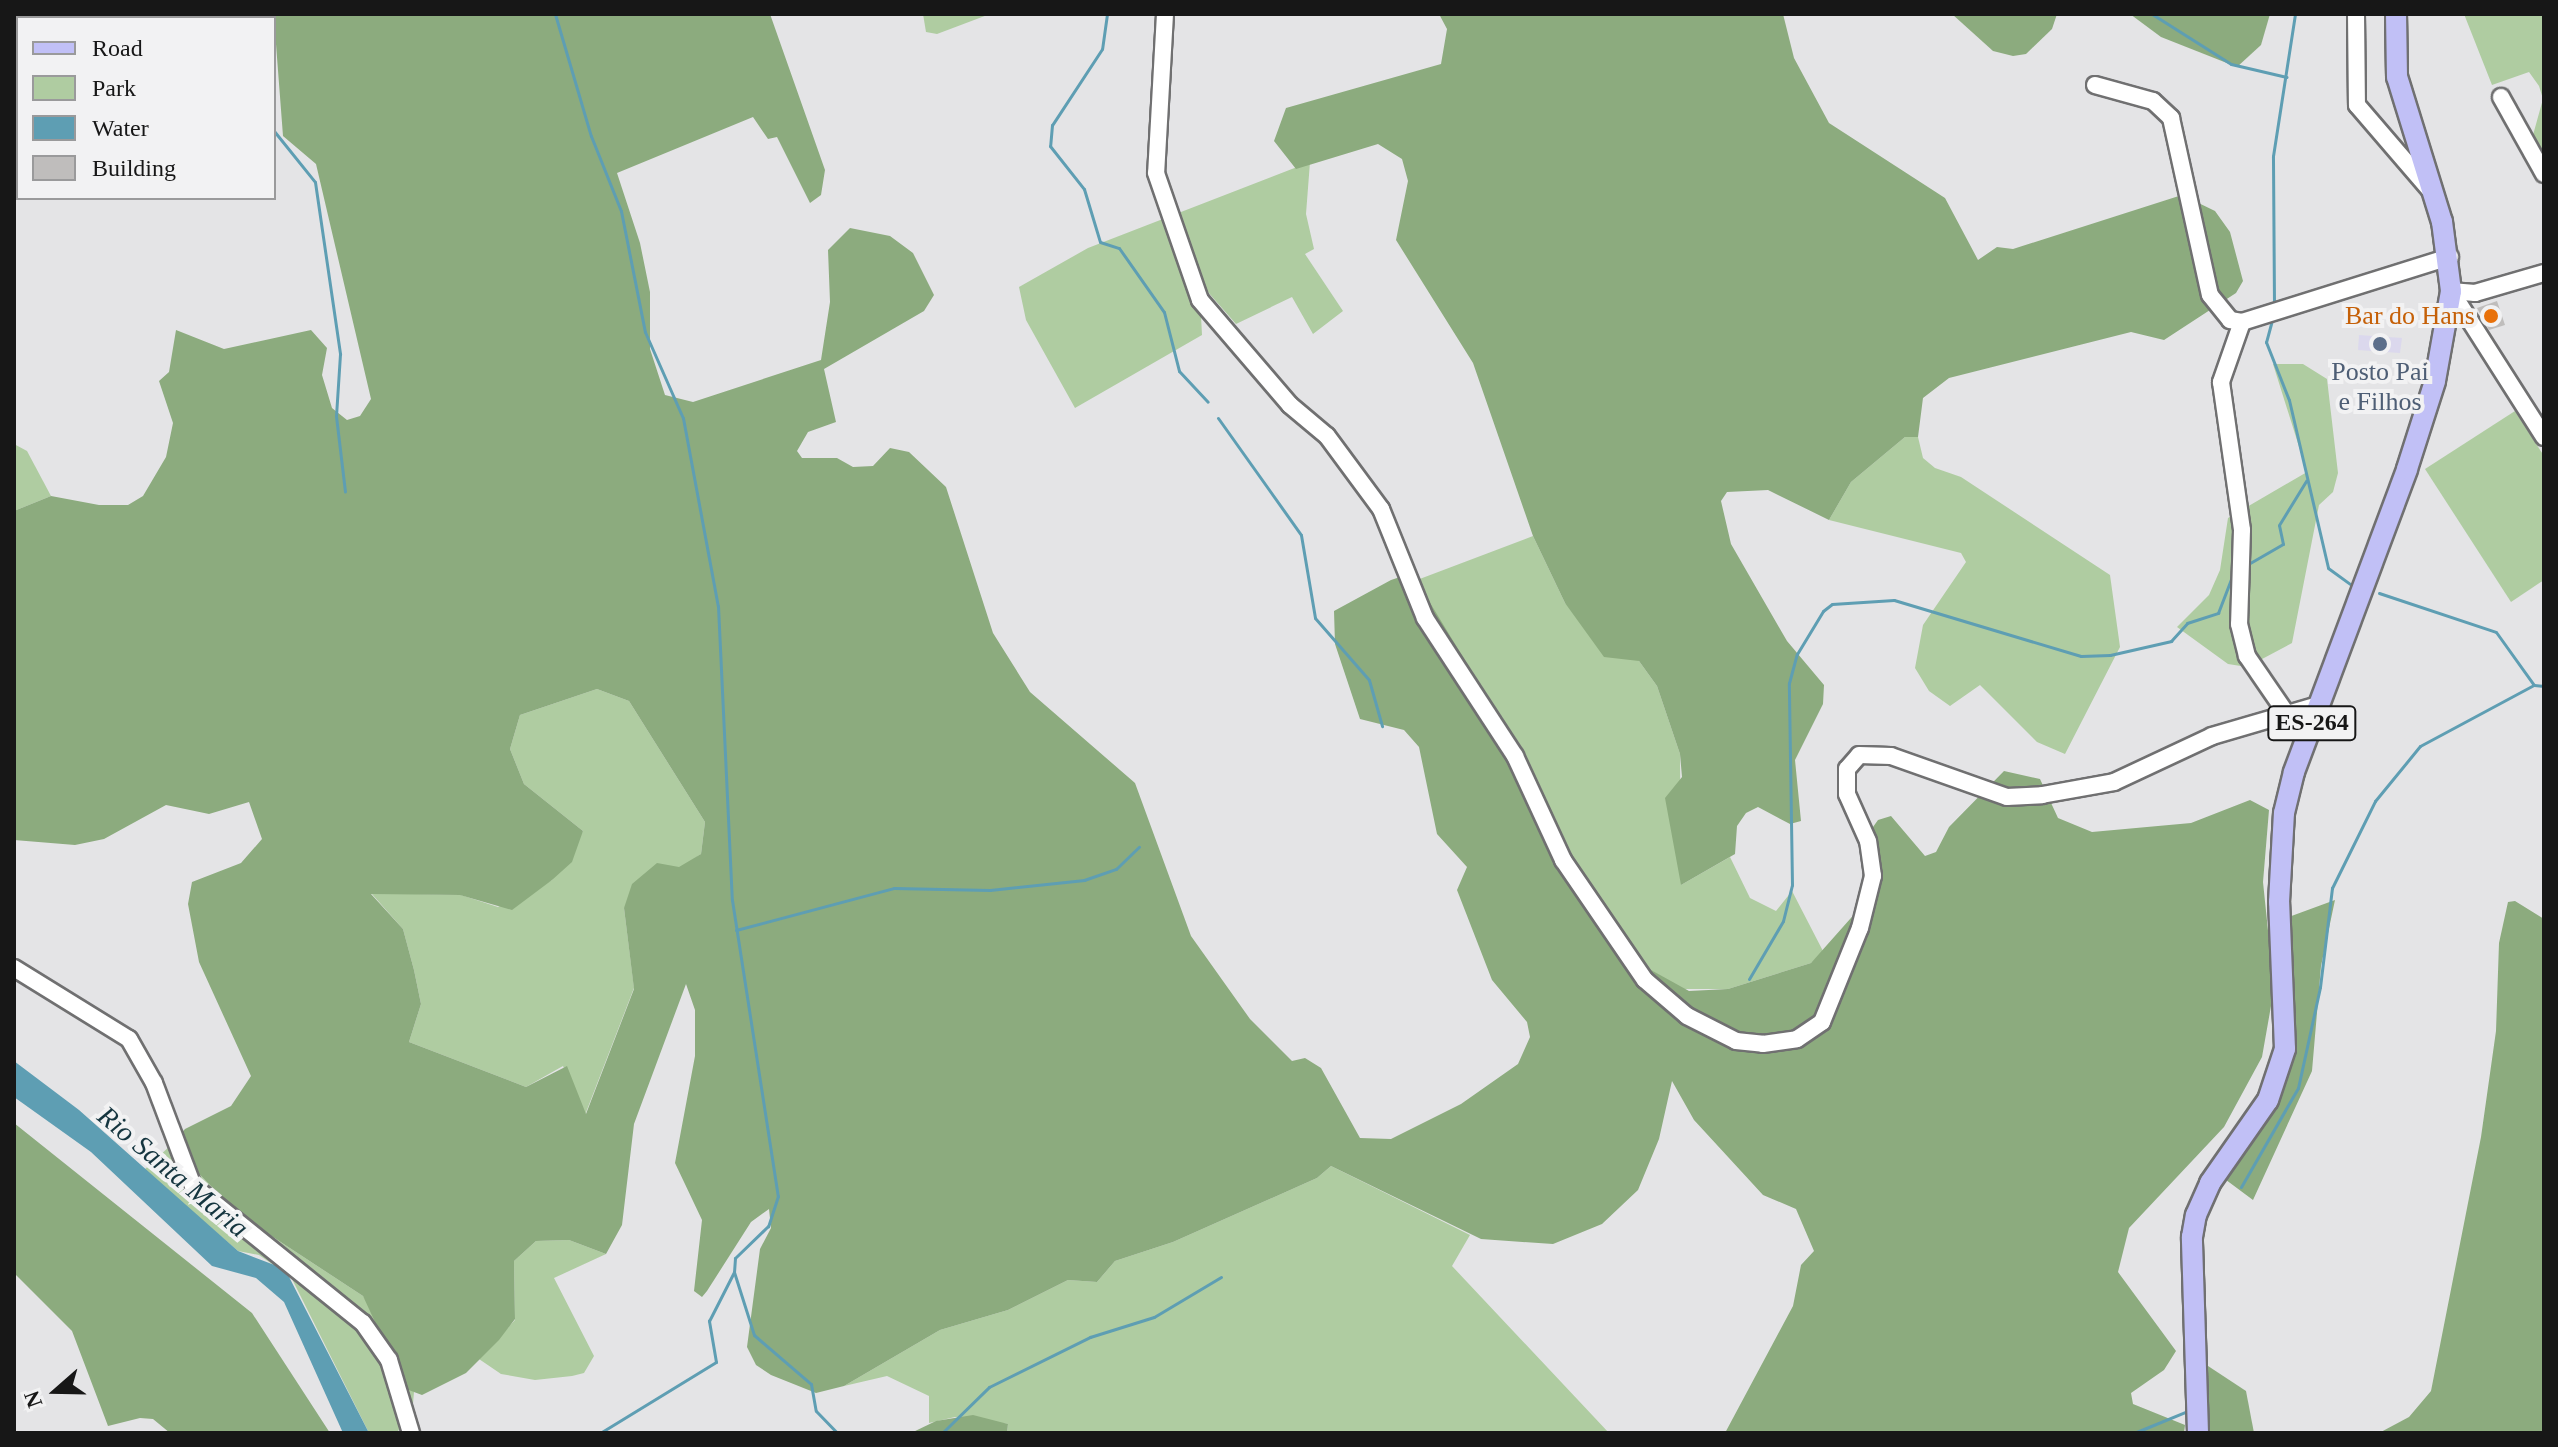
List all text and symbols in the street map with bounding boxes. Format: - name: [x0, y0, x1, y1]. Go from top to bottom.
- legend: [16, 16, 276, 200]
- text: Road: [92, 35, 143, 61]
- text: Park: [92, 75, 136, 101]
- text: Water: [92, 115, 149, 141]
- text: Building: [92, 155, 176, 181]
- place label: Bar do Hans: [2345, 300, 2475, 332]
- marker: Bar do Hans: [2482, 307, 2500, 325]
- marker: Posto Pai e Filhos: [2371, 335, 2389, 353]
- place label: Posto Pai e Filhos: [2331, 356, 2429, 418]
- road number: ES-264: [2266, 703, 2358, 743]
- water label: Rio Santa Maria: [91, 1099, 255, 1245]
- north arrow: [16, 1351, 96, 1431]
- text: N: [19, 1388, 47, 1411]

